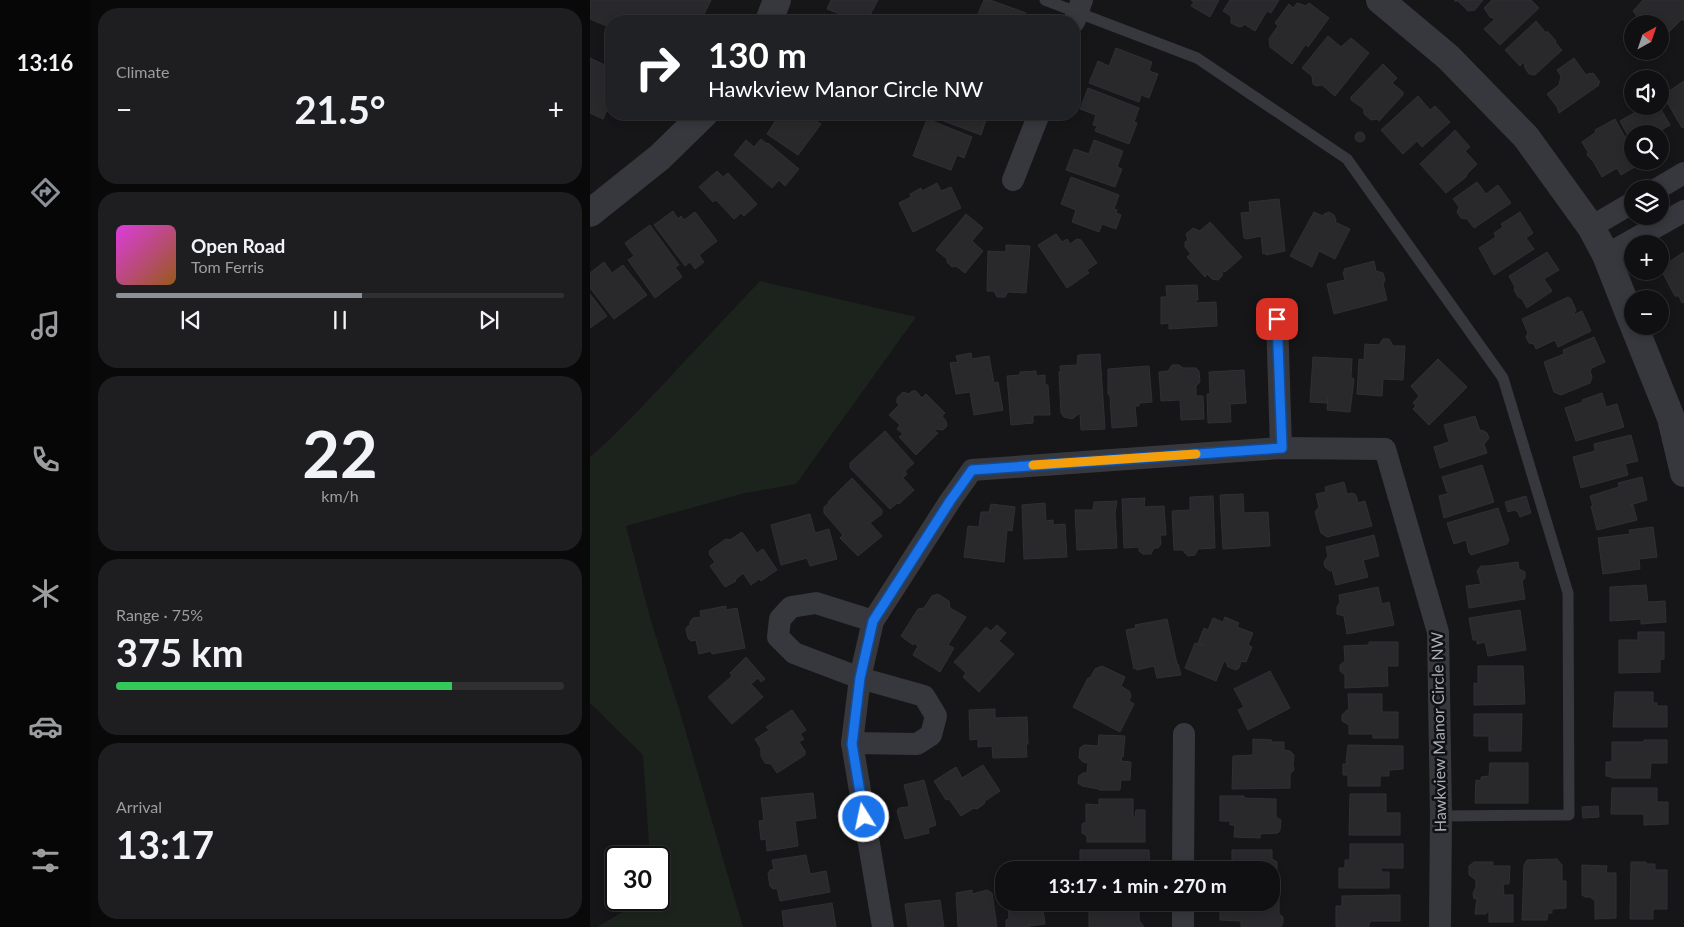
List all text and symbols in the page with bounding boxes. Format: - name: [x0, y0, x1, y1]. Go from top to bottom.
- north arrow: [1624, 15, 1669, 60]
- map controls: [1624, 15, 1669, 335]
- text: 130 m: [708, 33, 807, 75]
- icon: right: [625, 35, 690, 100]
- text: 13:16: [17, 49, 73, 76]
- text: Climate: [116, 62, 169, 81]
- button: sound: [1624, 70, 1669, 115]
- text: Hawkview Manor Circle NW: [708, 75, 983, 102]
- text: 21.5°: [295, 86, 385, 132]
- text: −: [116, 92, 132, 126]
- text: +: [548, 92, 564, 126]
- button: search: [1624, 125, 1669, 170]
- icon: directions: [28, 175, 63, 210]
- button: layers: [1624, 180, 1669, 225]
- text: Open Road: [191, 234, 285, 257]
- button: +: [1624, 235, 1669, 280]
- text: Tom Ferris: [191, 257, 264, 276]
- button: −: [1624, 290, 1669, 335]
- pin: [1256, 298, 1298, 340]
- icon: arrive: [1263, 305, 1291, 333]
- icon: previous: [177, 306, 205, 334]
- icon: pause: [326, 306, 354, 334]
- icon: next: [475, 306, 503, 334]
- icon: music: [28, 308, 63, 343]
- text: 22: [302, 414, 378, 492]
- icon: phone: [28, 442, 63, 477]
- text: km/h: [321, 486, 359, 505]
- icon: climate: [28, 576, 63, 611]
- text: Range · 75%: [116, 605, 203, 624]
- text: 375 km: [116, 629, 244, 675]
- street label: Hawkview Manor Circle NW: [1427, 631, 1449, 832]
- icon: car: [28, 709, 63, 744]
- position arrow: [837, 790, 889, 842]
- text: Arrival: [116, 797, 162, 816]
- text: 13:17: [116, 821, 214, 867]
- icon: filters: [28, 843, 63, 878]
- speed limit sign: 30: [605, 846, 670, 911]
- text: 13:17 · 1 min · 270 m: [1048, 874, 1227, 897]

